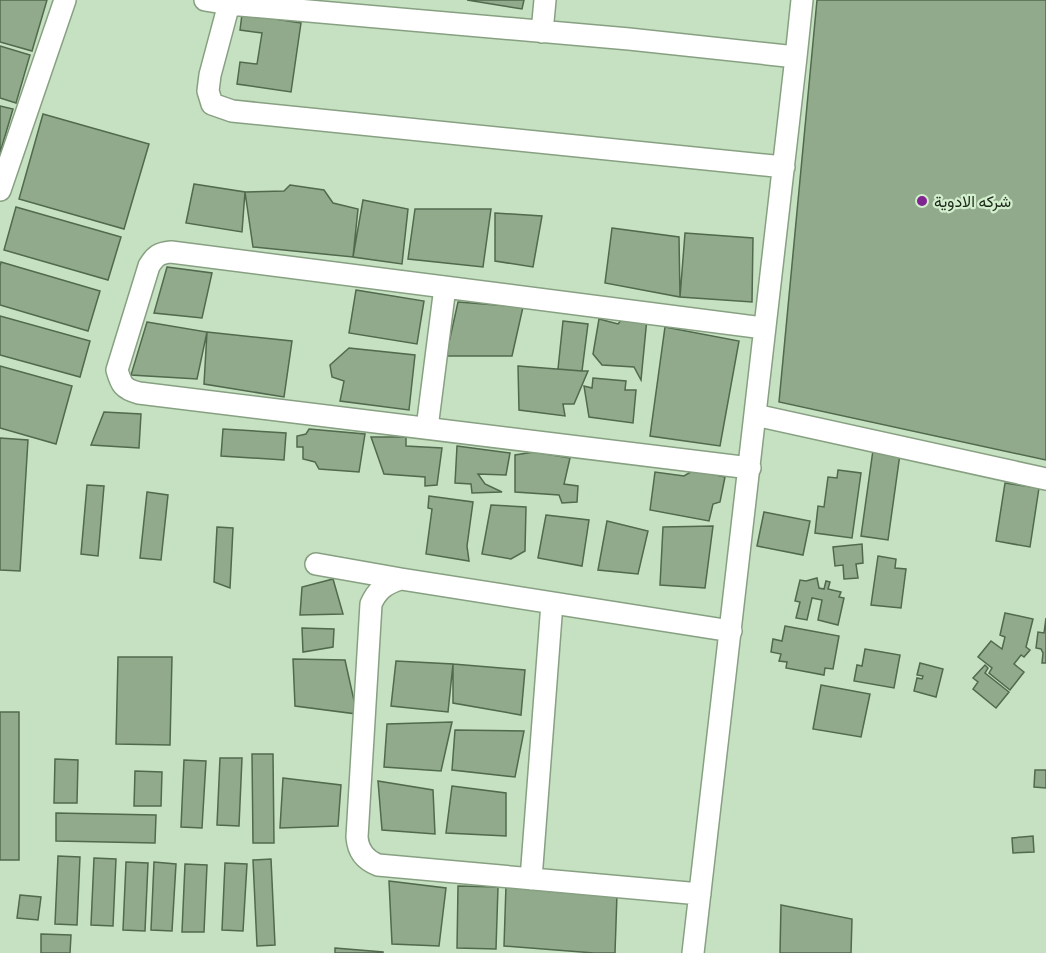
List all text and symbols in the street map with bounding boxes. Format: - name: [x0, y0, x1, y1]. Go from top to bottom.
- place label: شركه الادوية: [934, 192, 1011, 212]
- marker: شركه الادوية: [915, 194, 929, 208]

